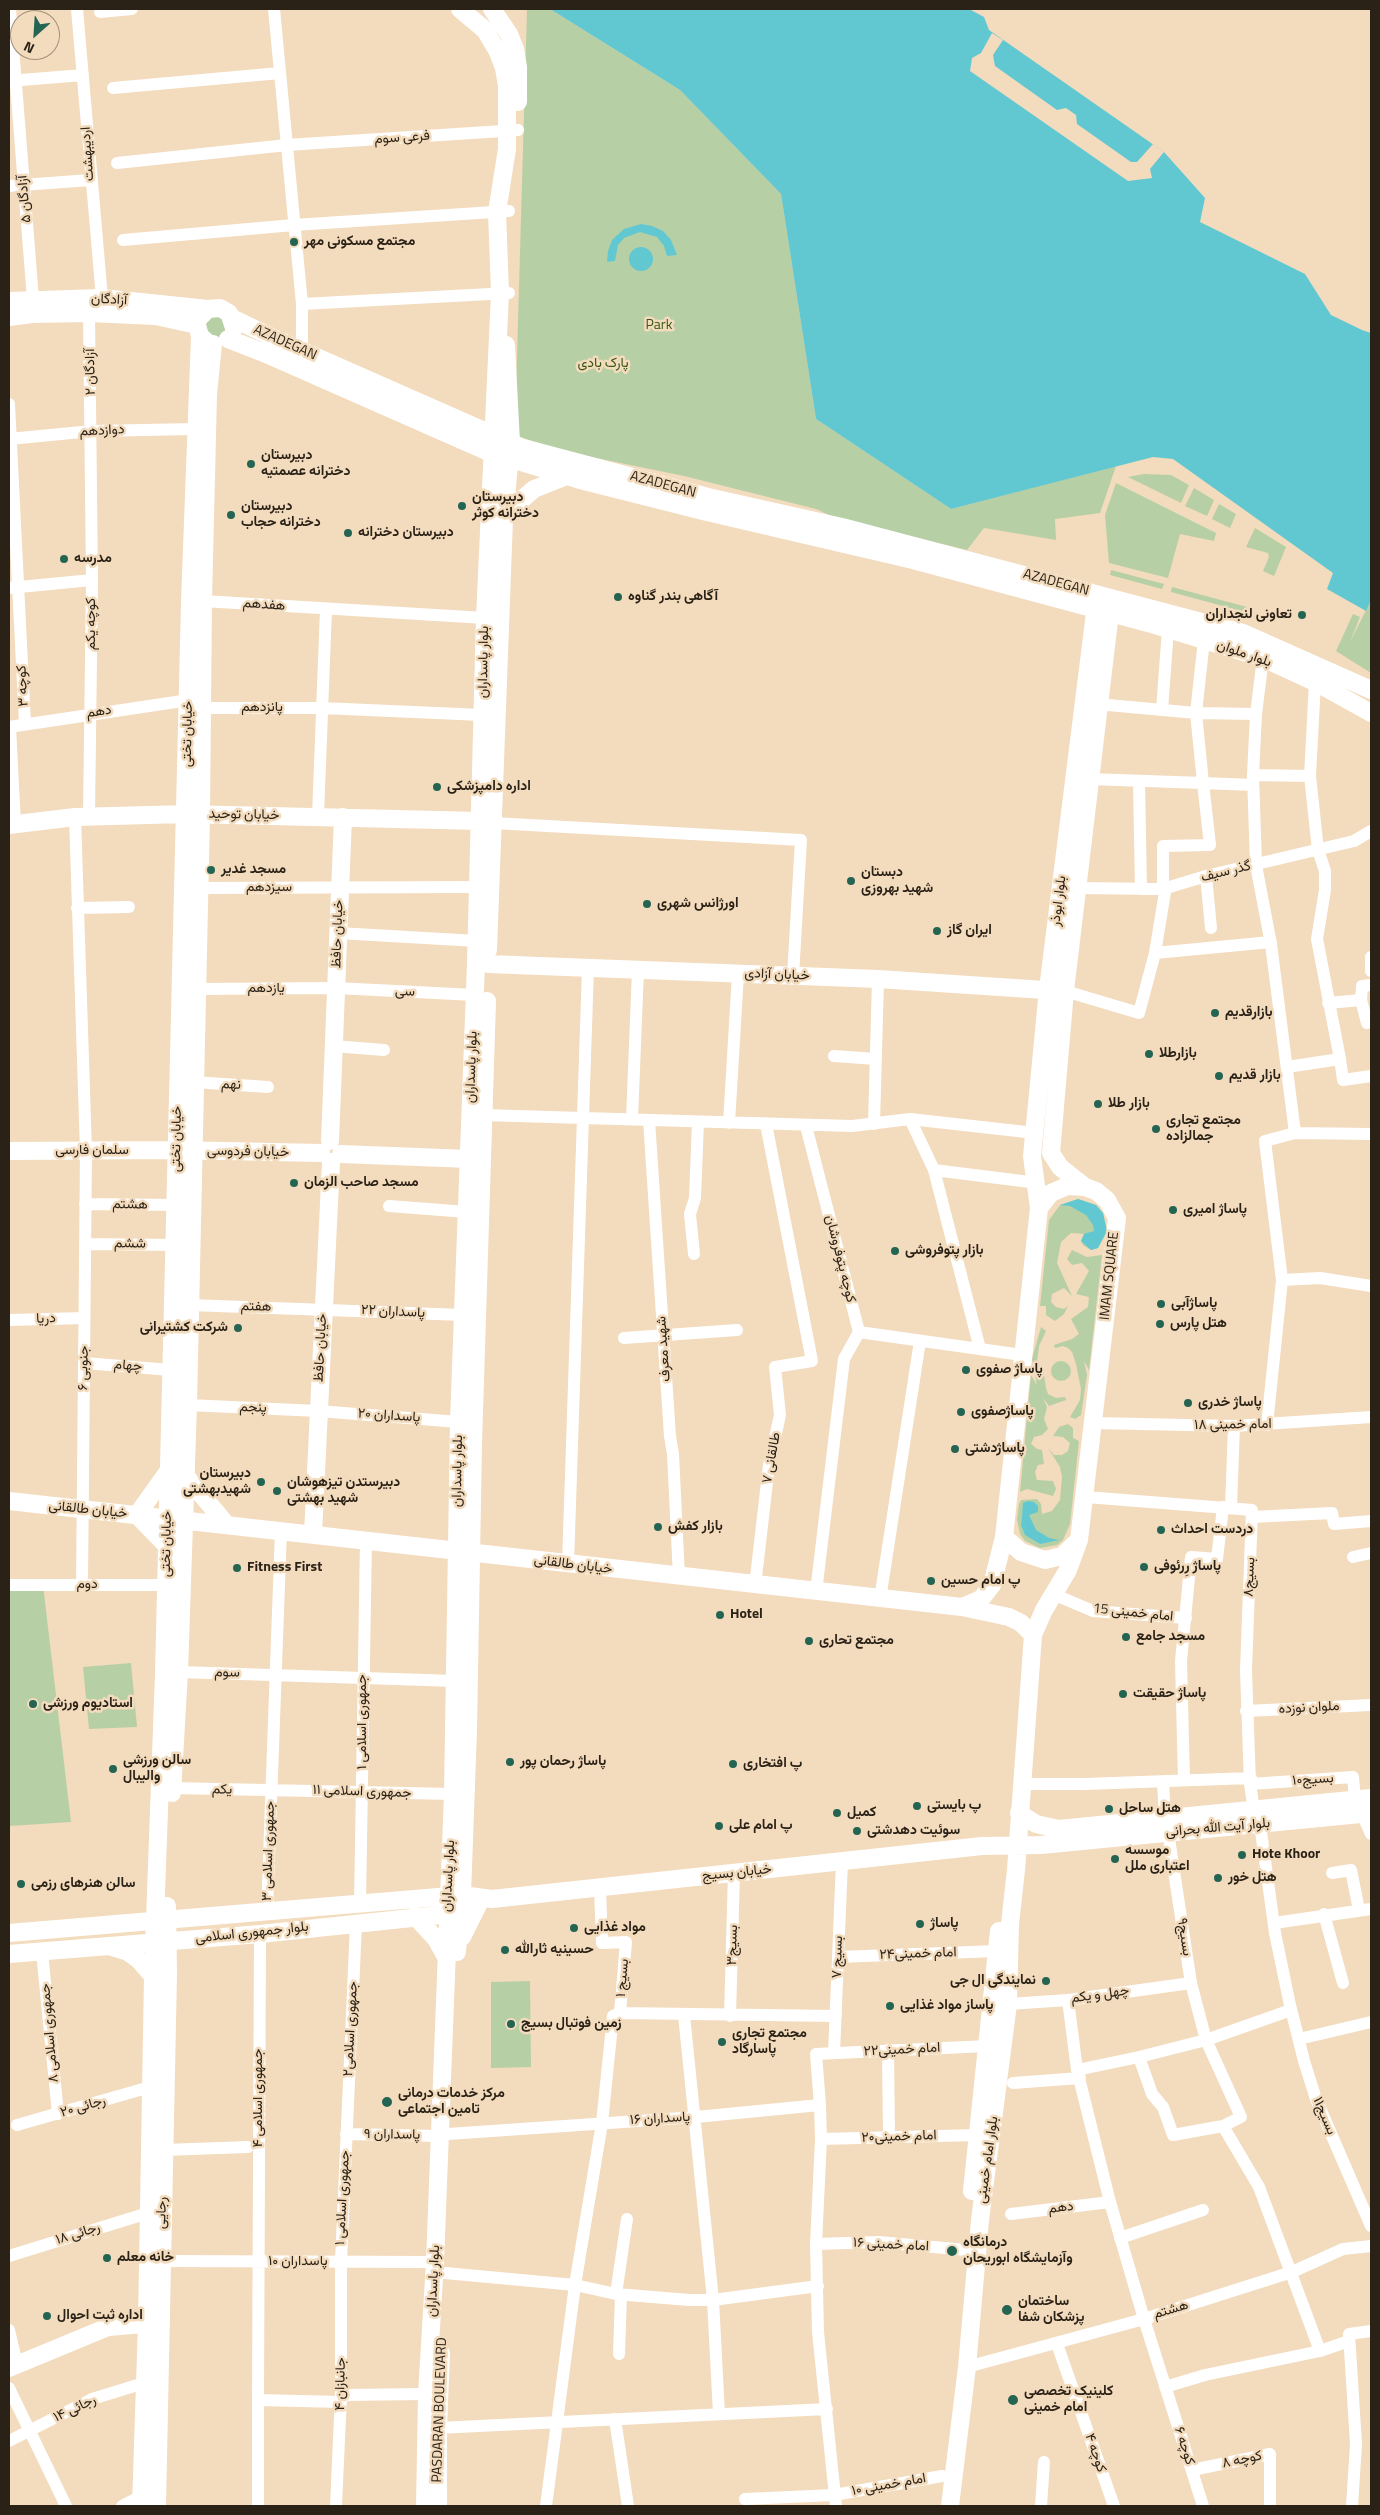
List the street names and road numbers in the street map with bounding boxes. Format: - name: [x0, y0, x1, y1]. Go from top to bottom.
- street label: اردیبهشت: [78, 126, 98, 182]
- street label: فرعی سوم: [374, 128, 430, 148]
- street label: آزادگان ۵: [15, 175, 35, 223]
- street label: آزادگان: [90, 291, 128, 309]
- street label: AZADEGAN: [251, 322, 319, 364]
- street label: آزادگان ۲: [82, 349, 100, 395]
- street label: دوازدهم: [79, 421, 125, 441]
- street label: AZADEGAN: [628, 468, 698, 502]
- street label: AZADEGAN: [1021, 566, 1091, 600]
- street label: هفدهم: [242, 595, 286, 615]
- street label: کوچه یکم: [84, 598, 100, 650]
- street label: بلوار پاسداران: [475, 626, 493, 698]
- street label: بلوار ملوان: [1214, 637, 1274, 671]
- street label: کوچه ۳: [14, 665, 32, 707]
- street label: پانزدهم: [241, 700, 283, 716]
- street label: خیابان تختی: [179, 701, 197, 767]
- street label: دهم: [85, 702, 113, 722]
- street label: خیابان توحید: [208, 806, 280, 824]
- street label: گذر سیف: [1199, 858, 1253, 886]
- street label: بلوار ابوذر: [1048, 875, 1070, 927]
- street label: سیزدهم: [246, 880, 292, 896]
- street label: خیابان حافظ: [328, 899, 348, 969]
- street label: خیابان آزادی: [744, 965, 810, 985]
- street label: یازدهم: [247, 981, 285, 997]
- street label: سی: [395, 983, 415, 1001]
- street label: بلوار پاسداران: [462, 1031, 482, 1103]
- street label: نهم: [221, 1076, 241, 1094]
- street label: خیابان تختی: [168, 1106, 186, 1172]
- street label: سلمان فارسی: [55, 1143, 129, 1159]
- street label: خیابان فردوسی: [207, 1143, 289, 1161]
- street label: هشتم: [112, 1196, 148, 1214]
- street label: کوچه پتوفروشان: [821, 1213, 859, 1305]
- street label: IMAM SQUARE: [1097, 1231, 1123, 1321]
- street label: ششم: [114, 1235, 146, 1253]
- street label: هفتم: [240, 1298, 272, 1316]
- street label: پاسداران ۲۲: [361, 1302, 425, 1322]
- street label: دریا: [36, 1310, 56, 1328]
- street label: خیابان حافظ: [311, 1313, 331, 1383]
- street label: شهید معرف: [653, 1316, 675, 1382]
- street label: ۶ جنوبی: [75, 1345, 93, 1391]
- street label: چهام: [113, 1356, 143, 1376]
- street label: پنجم: [239, 1399, 267, 1417]
- street label: پاسداران ۲۰: [357, 1405, 421, 1427]
- street label: امام خمینی ۱۸: [1194, 1416, 1272, 1434]
- street label: طالقانی ۷: [759, 1431, 785, 1485]
- street label: بلوار پاسداران: [449, 1435, 467, 1507]
- street label: خیابان طالقانی: [48, 1498, 128, 1522]
- street label: خیابان تختی: [158, 1511, 176, 1577]
- street label: خیابان طالقانی: [533, 1552, 613, 1578]
- street label: بسیج۸: [1241, 1557, 1259, 1597]
- street label: دوم: [76, 1577, 98, 1593]
- street label: امام خمینی 15: [1092, 1600, 1174, 1626]
- street label: سوم: [214, 1664, 240, 1682]
- street label: جمهوری اسلامی ۱: [355, 1674, 371, 1770]
- street label: ملوان نوزده: [1278, 1698, 1340, 1718]
- street label: بسیج۱۰: [1292, 1770, 1334, 1790]
- street label: یکم: [212, 1781, 232, 1799]
- street label: جمهوری اسلامی ۱۱: [312, 1782, 412, 1802]
- street label: جمهوری اسلامی ۳: [259, 1801, 279, 1901]
- street label: بلوار آیت الله بحرانی: [1165, 1815, 1271, 1841]
- street label: بلوار پاسداران: [439, 1839, 459, 1913]
- street label: خیابان بسیج: [701, 1861, 773, 1885]
- street label: بسیج۹: [1173, 1917, 1195, 1957]
- street label: بلوار جمهوری اسلامی: [195, 1919, 309, 1947]
- street label: بسیج۳: [724, 1924, 742, 1966]
- street label: بسیج ۷: [829, 1935, 847, 1979]
- street label: امام خمینی۲۴: [879, 1944, 957, 1964]
- street label: بسیج ۱: [613, 1958, 633, 1998]
- street label: جمهوری اسلامی۲: [340, 1981, 362, 2077]
- street label: جمهوری اسلامی ۸: [37, 1983, 63, 2083]
- street label: چهل و یکم: [1070, 1983, 1130, 2007]
- street label: امام خمینی۲۲: [863, 2040, 941, 2060]
- street label: جمهوری اسلامی ۴: [251, 2049, 267, 2147]
- street label: رجائی ۲۰: [58, 2093, 108, 2121]
- street label: بسیج۱۱: [1309, 2095, 1339, 2137]
- street label: پاسداران ۱۶: [629, 2109, 691, 2129]
- street label: بلوار امام خمینی: [974, 2115, 1002, 2205]
- street label: پاسداران ۹: [364, 2126, 420, 2144]
- street label: امام خمینی۲۰: [861, 2127, 937, 2147]
- street label: جمهوری اسلامی ۱: [332, 2150, 354, 2246]
- street label: رجایی: [153, 2197, 171, 2229]
- street label: دهم: [1047, 2198, 1075, 2218]
- street label: رجائی ۱۸: [54, 2219, 102, 2249]
- street label: امام خمینی ۱۶: [853, 2235, 929, 2255]
- street label: بلوار پاسداران: [424, 2244, 444, 2318]
- street label: پاسداران ۱۰: [268, 2254, 328, 2270]
- street label: هشتم: [1152, 2297, 1190, 2323]
- street label: PASDARAN BOULEVARD: [429, 2337, 451, 2483]
- street label: جانبازان ۴: [332, 2357, 350, 2411]
- street label: رجائی ۱۴: [51, 2392, 99, 2426]
- street label: کوچه ۶: [1170, 2425, 1198, 2467]
- street label: کوچه ۴: [1081, 2431, 1109, 2475]
- street label: کوچه ۸: [1220, 2448, 1264, 2472]
- street label: امام خمینی ۱۰: [851, 2470, 927, 2500]

